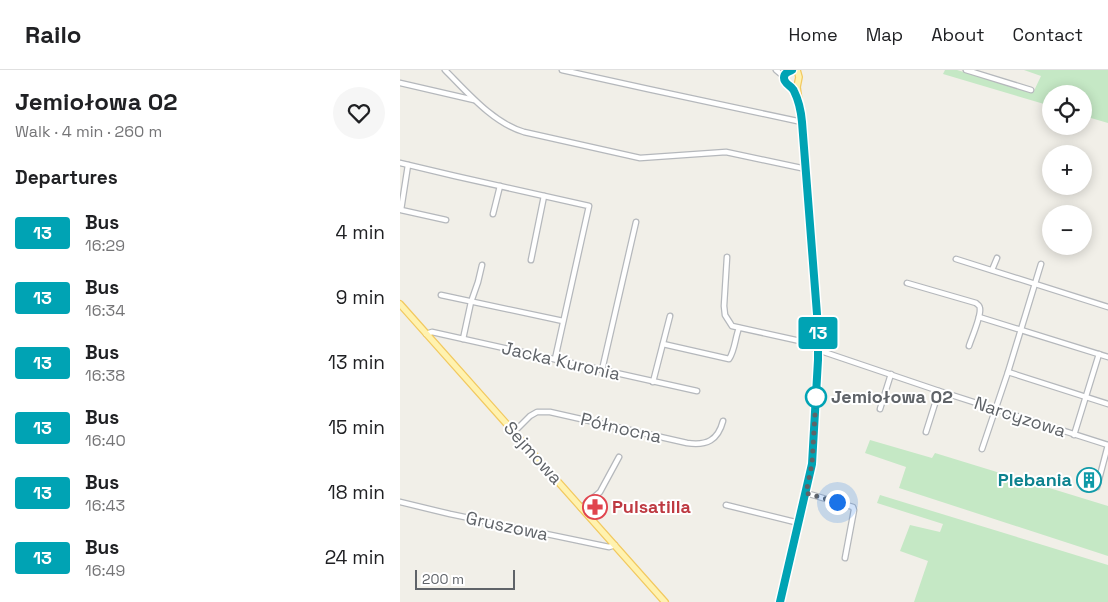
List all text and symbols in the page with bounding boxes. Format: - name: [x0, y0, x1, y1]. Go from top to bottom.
- text: Railo: [25, 19, 82, 50]
- text: Home: [789, 23, 838, 46]
- text: Map: [866, 23, 903, 46]
- text: About: [931, 23, 985, 46]
- text: Contact: [1013, 23, 1083, 46]
- map controls: [1042, 85, 1092, 255]
- button: locate: [1042, 85, 1092, 135]
- text: Jemiołowa 02: [15, 86, 177, 117]
- button: heart: [333, 87, 385, 139]
- text: Walk · 4 min · 260 m: [15, 121, 162, 142]
- button: +: [1042, 145, 1092, 195]
- text: Departures: [15, 165, 118, 190]
- button: −: [1042, 205, 1092, 255]
- text: Bus: [85, 210, 119, 235]
- text: 4 min: [336, 220, 385, 245]
- text: 13: [33, 221, 52, 244]
- text: 16:29: [85, 235, 125, 256]
- text: Bus: [85, 275, 119, 300]
- text: 9 min: [336, 285, 385, 310]
- text: 13: [33, 286, 52, 309]
- text: 16:34: [85, 300, 125, 321]
- line badge: 13: [796, 317, 840, 349]
- text: 13: [808, 321, 828, 344]
- street label: Jacka Kuronia: [500, 336, 623, 385]
- text: Bus: [85, 340, 119, 365]
- text: 13 min: [328, 350, 385, 375]
- text: 13: [33, 351, 52, 374]
- text: 16:38: [85, 365, 125, 386]
- place label: Jemiołowa 02: [831, 385, 953, 408]
- marker: Jemiołowa 02: [805, 386, 827, 408]
- street label: Narcyzowa: [971, 391, 1069, 442]
- text: Bus: [85, 405, 119, 430]
- street label: Północna: [578, 407, 664, 448]
- text: 15 min: [328, 415, 385, 440]
- text: 13: [33, 416, 52, 439]
- street label: Sejmowa: [499, 416, 568, 489]
- text: 16:40: [85, 430, 126, 451]
- building icon: Plebania: [1076, 467, 1102, 493]
- place label: Plebania: [998, 468, 1073, 491]
- text: Bus: [85, 470, 119, 495]
- text: 18 min: [328, 480, 385, 505]
- text: 13: [33, 481, 52, 504]
- your location: [825, 490, 850, 515]
- pharmacy icon: Pulsatilla: [582, 494, 608, 520]
- text: 16:43: [85, 495, 125, 516]
- place label: Pulsatilla: [612, 495, 691, 518]
- street label: Gruszowa: [464, 506, 550, 545]
- text: Bus: [85, 535, 119, 560]
- text: 24 min: [325, 545, 385, 570]
- text: 13: [33, 546, 52, 569]
- text: 16:49: [85, 560, 125, 581]
- scale bar: [415, 567, 515, 590]
- text: 200 m: [422, 570, 464, 588]

